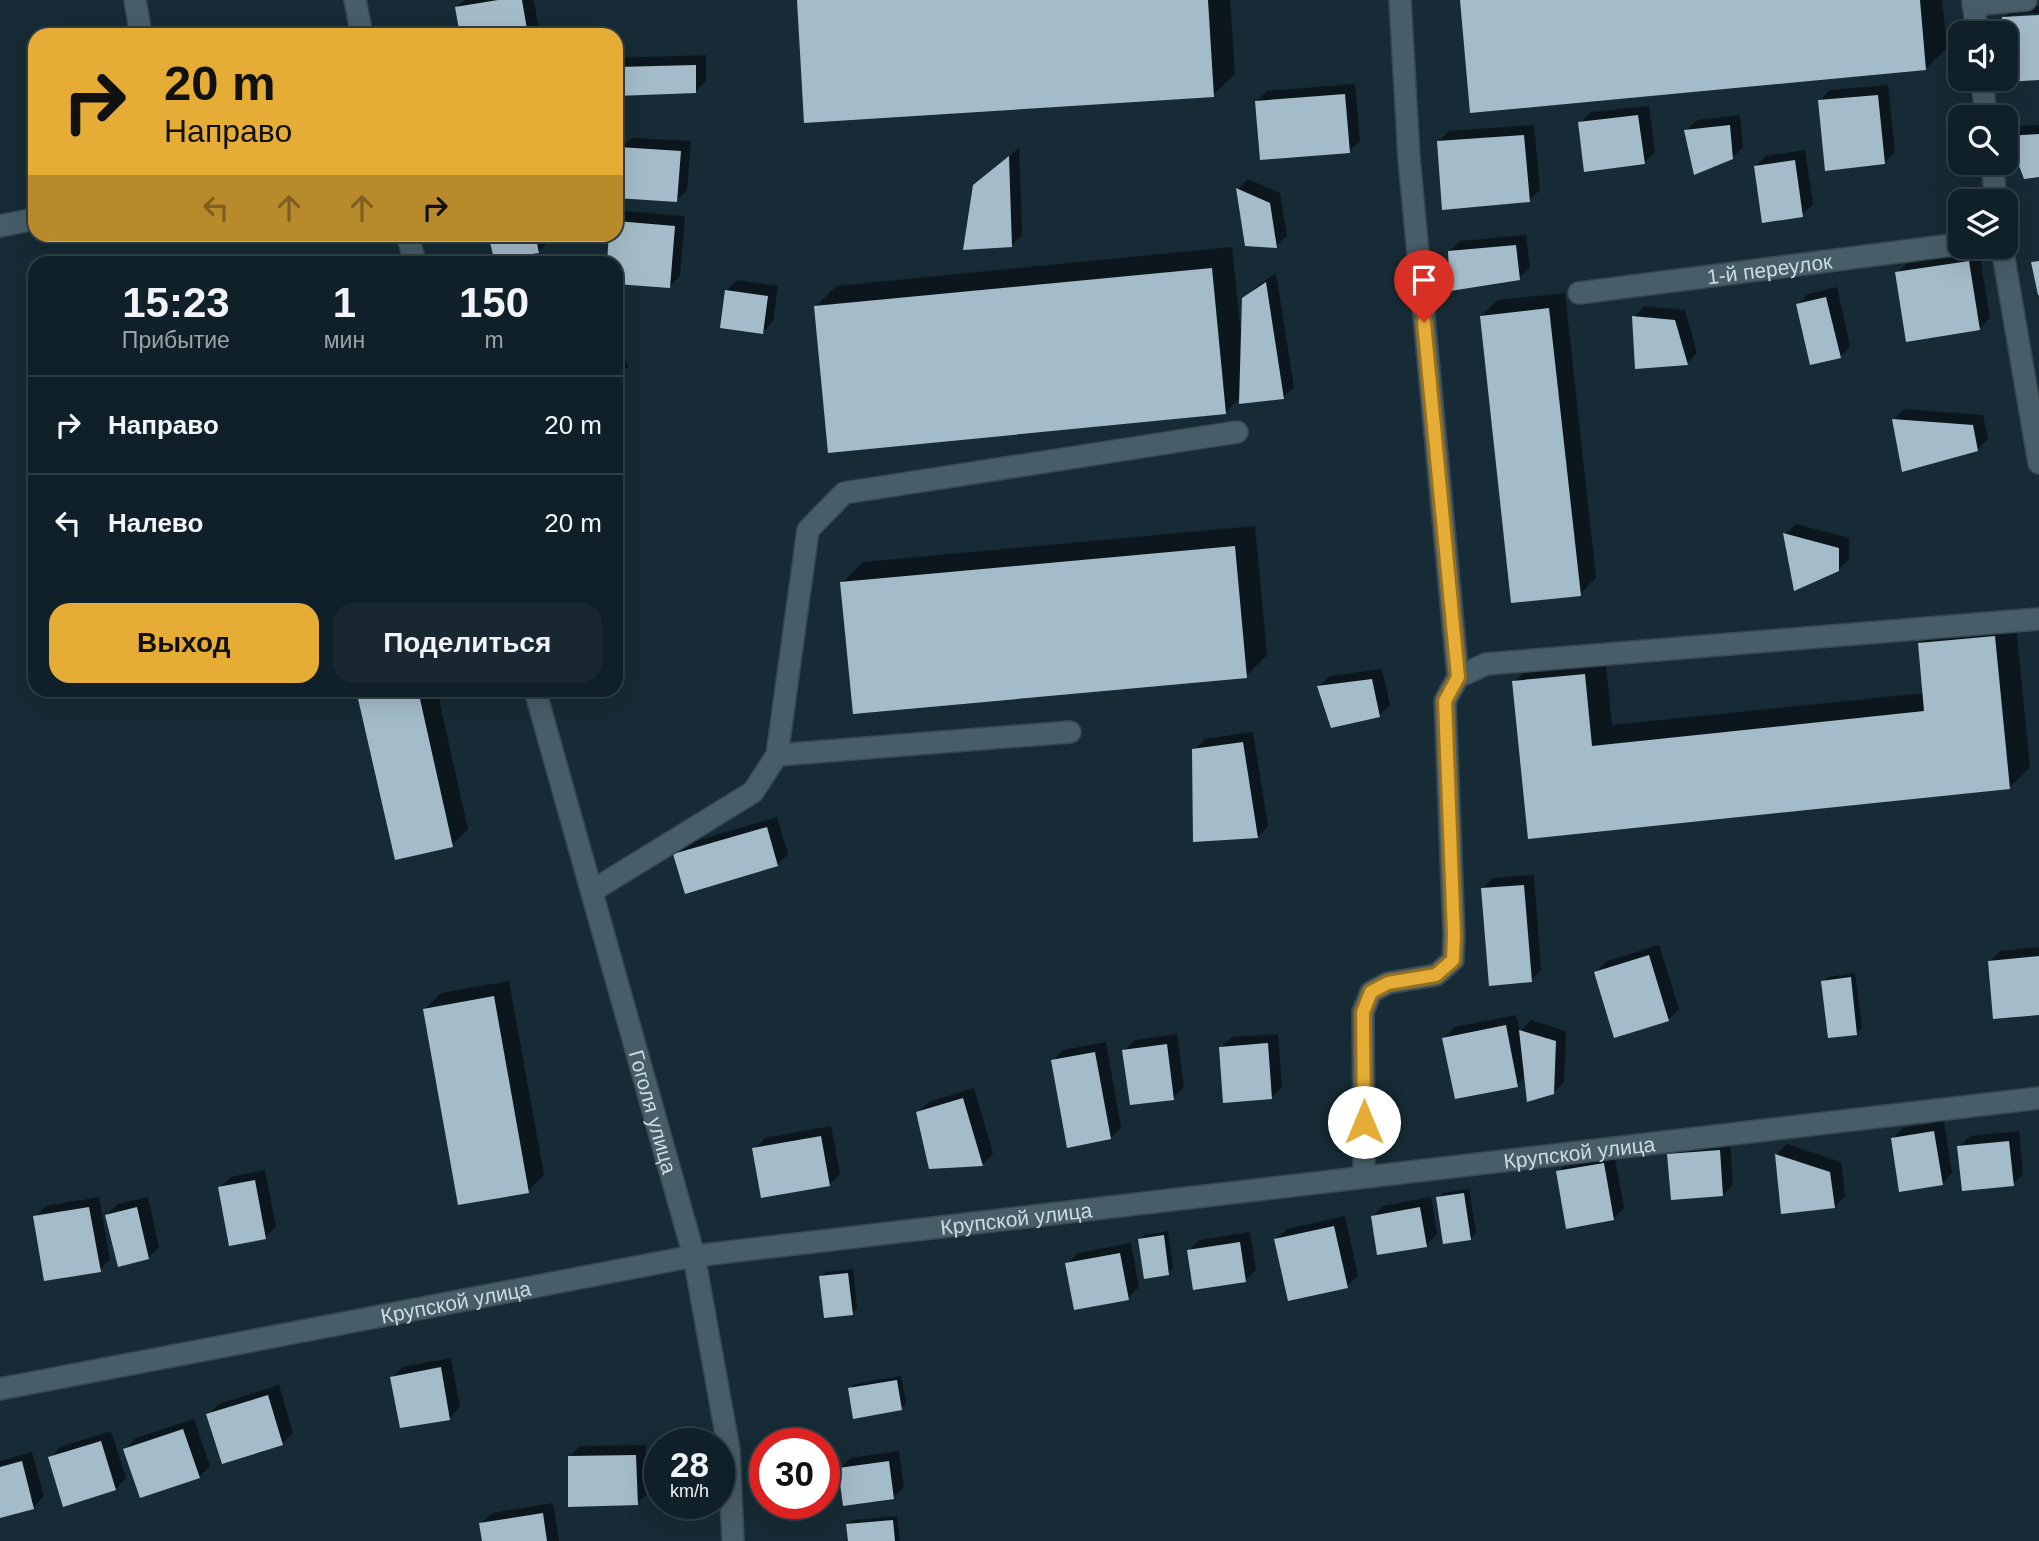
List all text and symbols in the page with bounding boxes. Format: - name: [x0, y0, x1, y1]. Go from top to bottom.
- map controls: [1948, 21, 2018, 259]
- button: sound: [1948, 21, 2018, 91]
- icon: right: [49, 56, 140, 147]
- text: 20 m: [164, 56, 276, 110]
- button: search: [1948, 105, 2018, 175]
- text: Направо: [164, 113, 292, 149]
- icon: left: [197, 189, 235, 227]
- icon: ahead: [270, 189, 308, 227]
- icon: ahead: [343, 189, 381, 227]
- icon: right: [416, 189, 454, 227]
- button: layers: [1948, 189, 2018, 259]
- street label: 1-й переулок: [1706, 249, 1834, 288]
- pin: [1394, 250, 1454, 322]
- icon: arrive: [1405, 261, 1443, 299]
- text: 15:23: [122, 279, 230, 326]
- text: 1: [333, 279, 356, 326]
- text: 150: [459, 279, 529, 326]
- text: Прибытие: [122, 327, 230, 353]
- text: мин: [324, 327, 365, 353]
- text: m: [484, 327, 504, 353]
- icon: right: [49, 406, 87, 444]
- text: Направо: [108, 410, 219, 440]
- text: 20 m: [544, 410, 602, 440]
- icon: left: [49, 504, 87, 542]
- text: Налево: [108, 508, 203, 538]
- text: 20 m: [544, 508, 602, 538]
- button: Выход: [49, 603, 319, 683]
- button: Поделиться: [333, 603, 602, 683]
- street label: Гоголя улица: [625, 1047, 682, 1176]
- position arrow: [1327, 1085, 1401, 1159]
- street label: Крупской улица: [1502, 1132, 1657, 1172]
- street label: Крупской улица: [939, 1198, 1094, 1238]
- street label: Крупской улица: [379, 1276, 533, 1327]
- speed limit sign: 30: [749, 1428, 840, 1519]
- text: 28: [670, 1445, 709, 1484]
- text: km/h: [670, 1481, 709, 1501]

